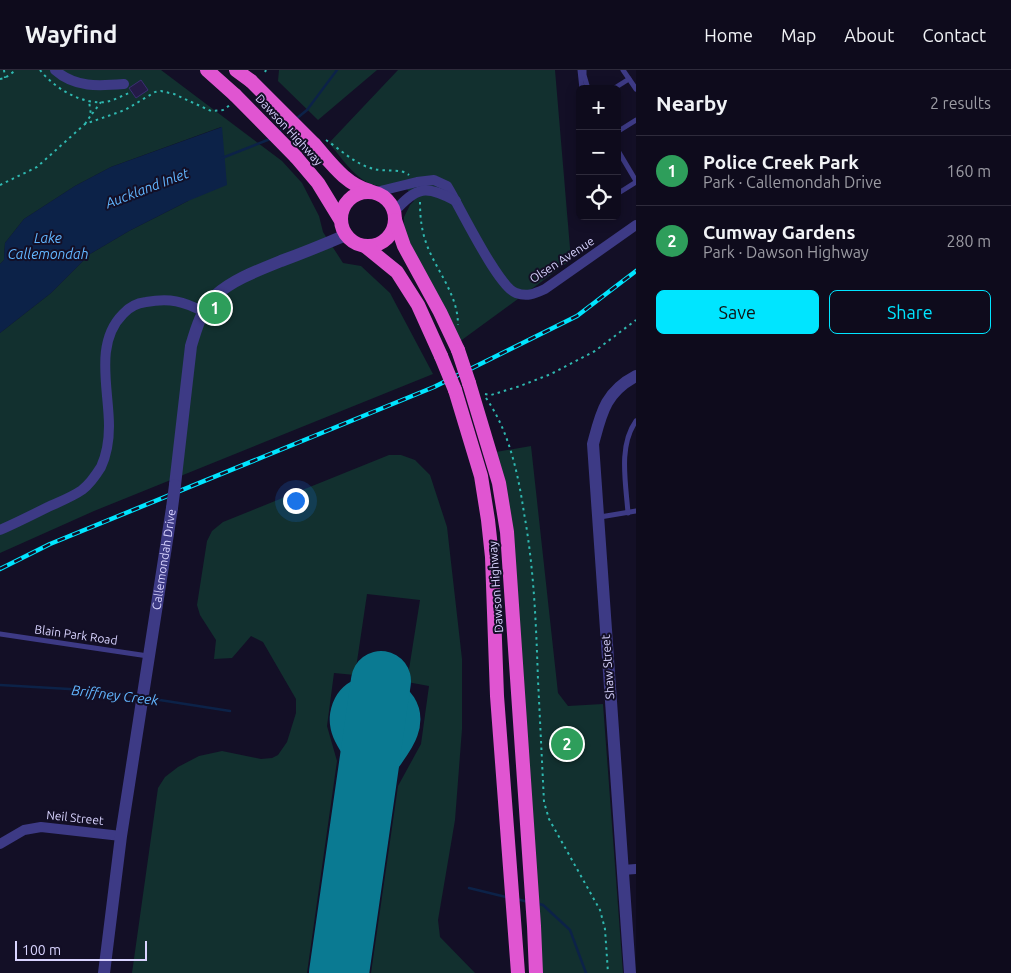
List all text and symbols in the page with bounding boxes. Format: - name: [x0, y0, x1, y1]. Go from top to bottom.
- text: Wayfind: [25, 21, 117, 48]
- text: Home: [704, 25, 753, 45]
- text: Map: [781, 25, 816, 45]
- text: About: [844, 25, 894, 45]
- text: Contact: [922, 25, 986, 45]
- map controls: [576, 85, 621, 220]
- button: +: [576, 85, 621, 130]
- text: Nearby: [656, 91, 727, 115]
- street label: Dawson Highway: [253, 92, 326, 168]
- text: 2 results: [930, 94, 991, 112]
- button: −: [576, 130, 621, 175]
- text: Police Creek Park: [703, 151, 859, 173]
- text: 1: [667, 162, 677, 180]
- text: 160 m: [946, 162, 991, 180]
- water label: Auckland Inlet: [102, 165, 191, 212]
- text: Park · Callemondah Drive: [703, 173, 882, 191]
- button: locate: [576, 175, 621, 220]
- text: Cumway Gardens: [703, 221, 855, 243]
- water label: Lake Callemondah: [8, 230, 88, 262]
- text: 2: [667, 232, 677, 250]
- text: 280 m: [946, 232, 991, 250]
- street label: Olsen Avenue: [527, 234, 596, 285]
- text: Park · Dawson Highway: [703, 243, 869, 261]
- pin: 1: [199, 289, 231, 327]
- button: Save: [656, 290, 819, 334]
- button: Share: [829, 290, 991, 334]
- your location: [283, 488, 309, 514]
- street label: Callemondah Drive: [149, 508, 178, 611]
- street label: Dawson Highway: [486, 540, 505, 633]
- street label: Blain Park Road: [34, 622, 118, 647]
- street label: Shaw Street: [599, 634, 616, 700]
- water label: Briffney Creek: [71, 682, 160, 708]
- pin: 2: [551, 725, 583, 763]
- street label: Neil Street: [46, 808, 105, 827]
- scale bar: [15, 938, 148, 961]
- text: 100 m: [22, 942, 61, 958]

